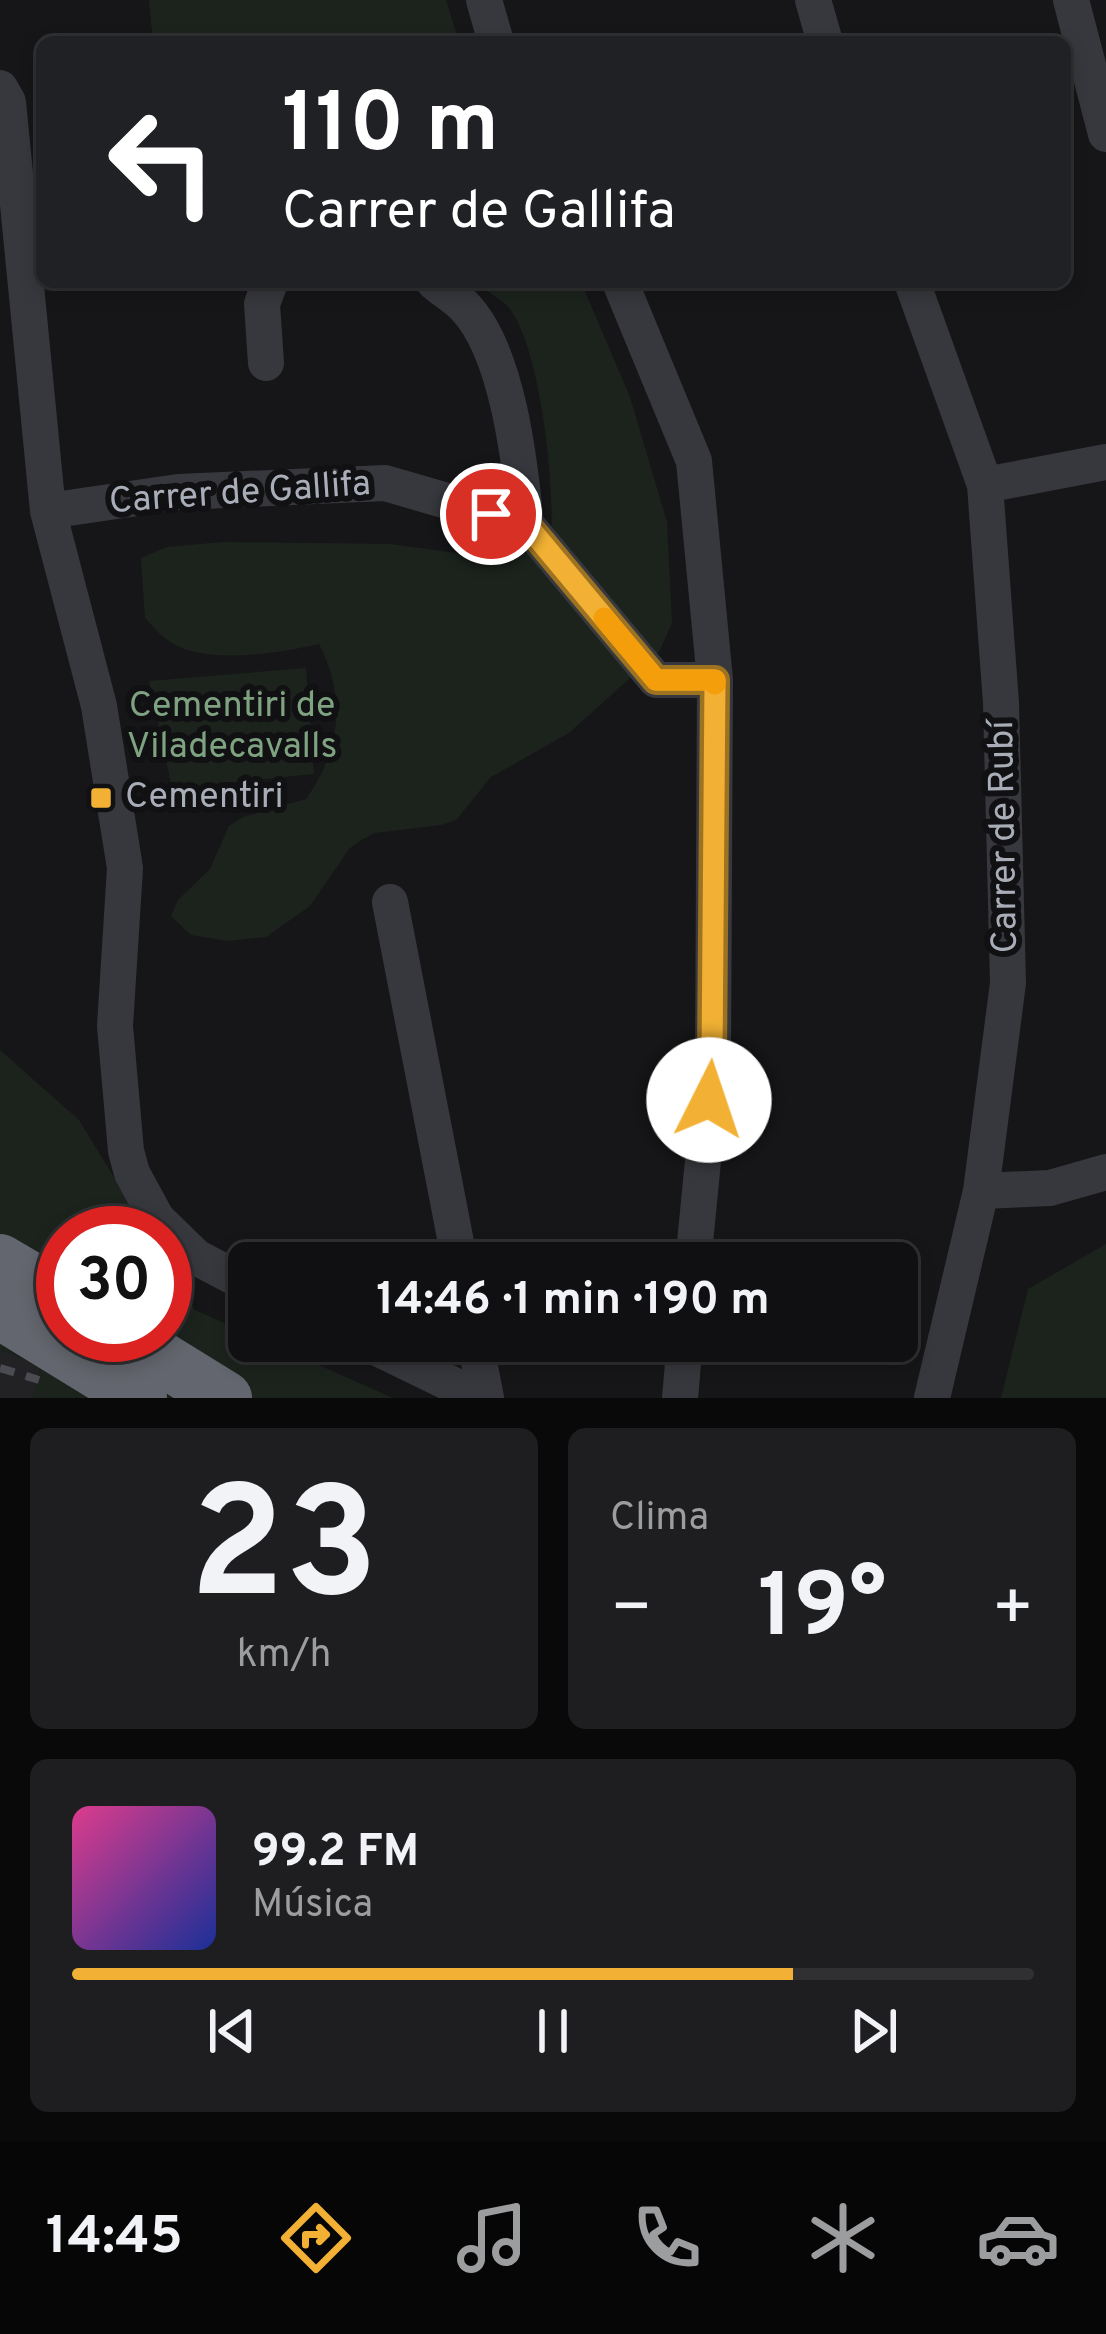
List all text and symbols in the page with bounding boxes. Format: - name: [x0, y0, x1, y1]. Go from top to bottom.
- text: 110 m: [282, 75, 499, 181]
- icon: left: [84, 84, 240, 240]
- text: Carrer de Gallifa: [282, 179, 676, 248]
- street label: Carrer de Gallifa: [108, 462, 372, 526]
- pin: [440, 463, 542, 565]
- icon: arrive: [458, 481, 524, 547]
- park label: Cementiri de Viladecavalls: [127, 684, 337, 771]
- street label: Carrer de Rubí: [980, 717, 1030, 954]
- place label: Cementiri: [125, 775, 284, 821]
- marker: Cementiri: [88, 785, 114, 811]
- position arrow: [646, 1037, 772, 1163]
- speed limit sign: 30: [36, 1206, 192, 1362]
- text: 14:46 · 1 min · 190 m: [376, 1273, 770, 1330]
- text: 23: [190, 1455, 378, 1653]
- text: Clima: [610, 1495, 709, 1544]
- text: 19°: [758, 1555, 886, 1668]
- text: −: [610, 1570, 653, 1653]
- text: +: [991, 1570, 1034, 1653]
- text: km/h: [237, 1632, 331, 1681]
- text: 99.2 FM: [252, 1825, 419, 1882]
- text: Música: [252, 1882, 373, 1931]
- icon: previous: [199, 1998, 265, 2064]
- icon: pause: [520, 1998, 586, 2064]
- icon: next: [841, 1998, 907, 2064]
- icon: directions: [274, 2196, 358, 2280]
- icon: music: [450, 2196, 534, 2280]
- icon: phone: [625, 2196, 709, 2280]
- icon: climate: [801, 2196, 885, 2280]
- icon: car: [976, 2196, 1060, 2280]
- text: 14:45: [46, 2204, 183, 2273]

